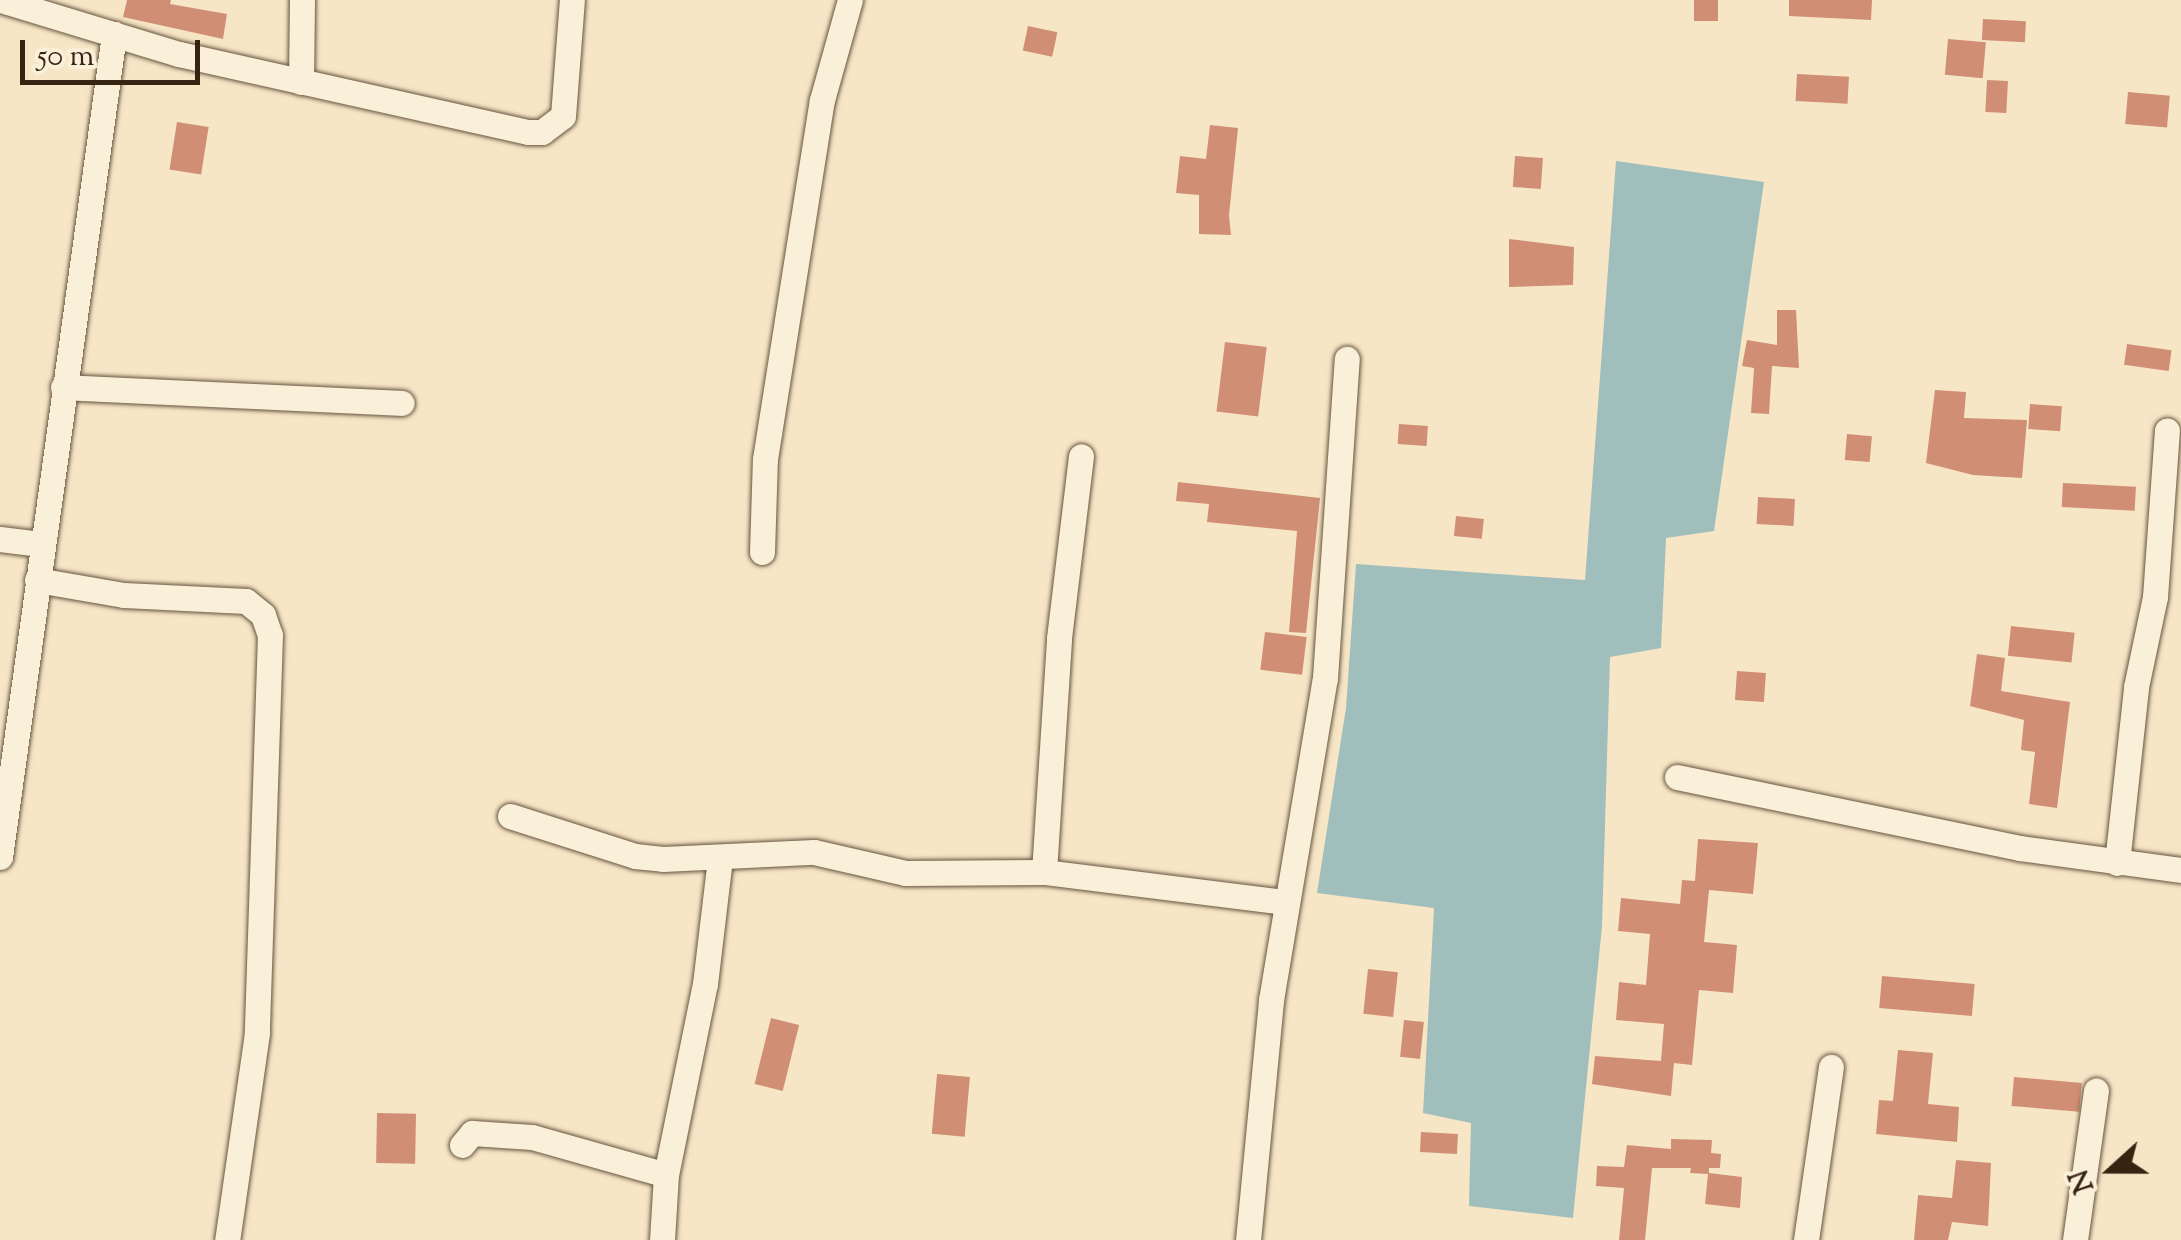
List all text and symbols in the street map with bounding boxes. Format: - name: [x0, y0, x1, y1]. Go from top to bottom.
- scale bar: [25, 20, 205, 82]
- text: 50 m: [37, 36, 94, 79]
- north arrow: [2061, 1120, 2161, 1220]
- text: N: [2060, 1163, 2106, 1198]

